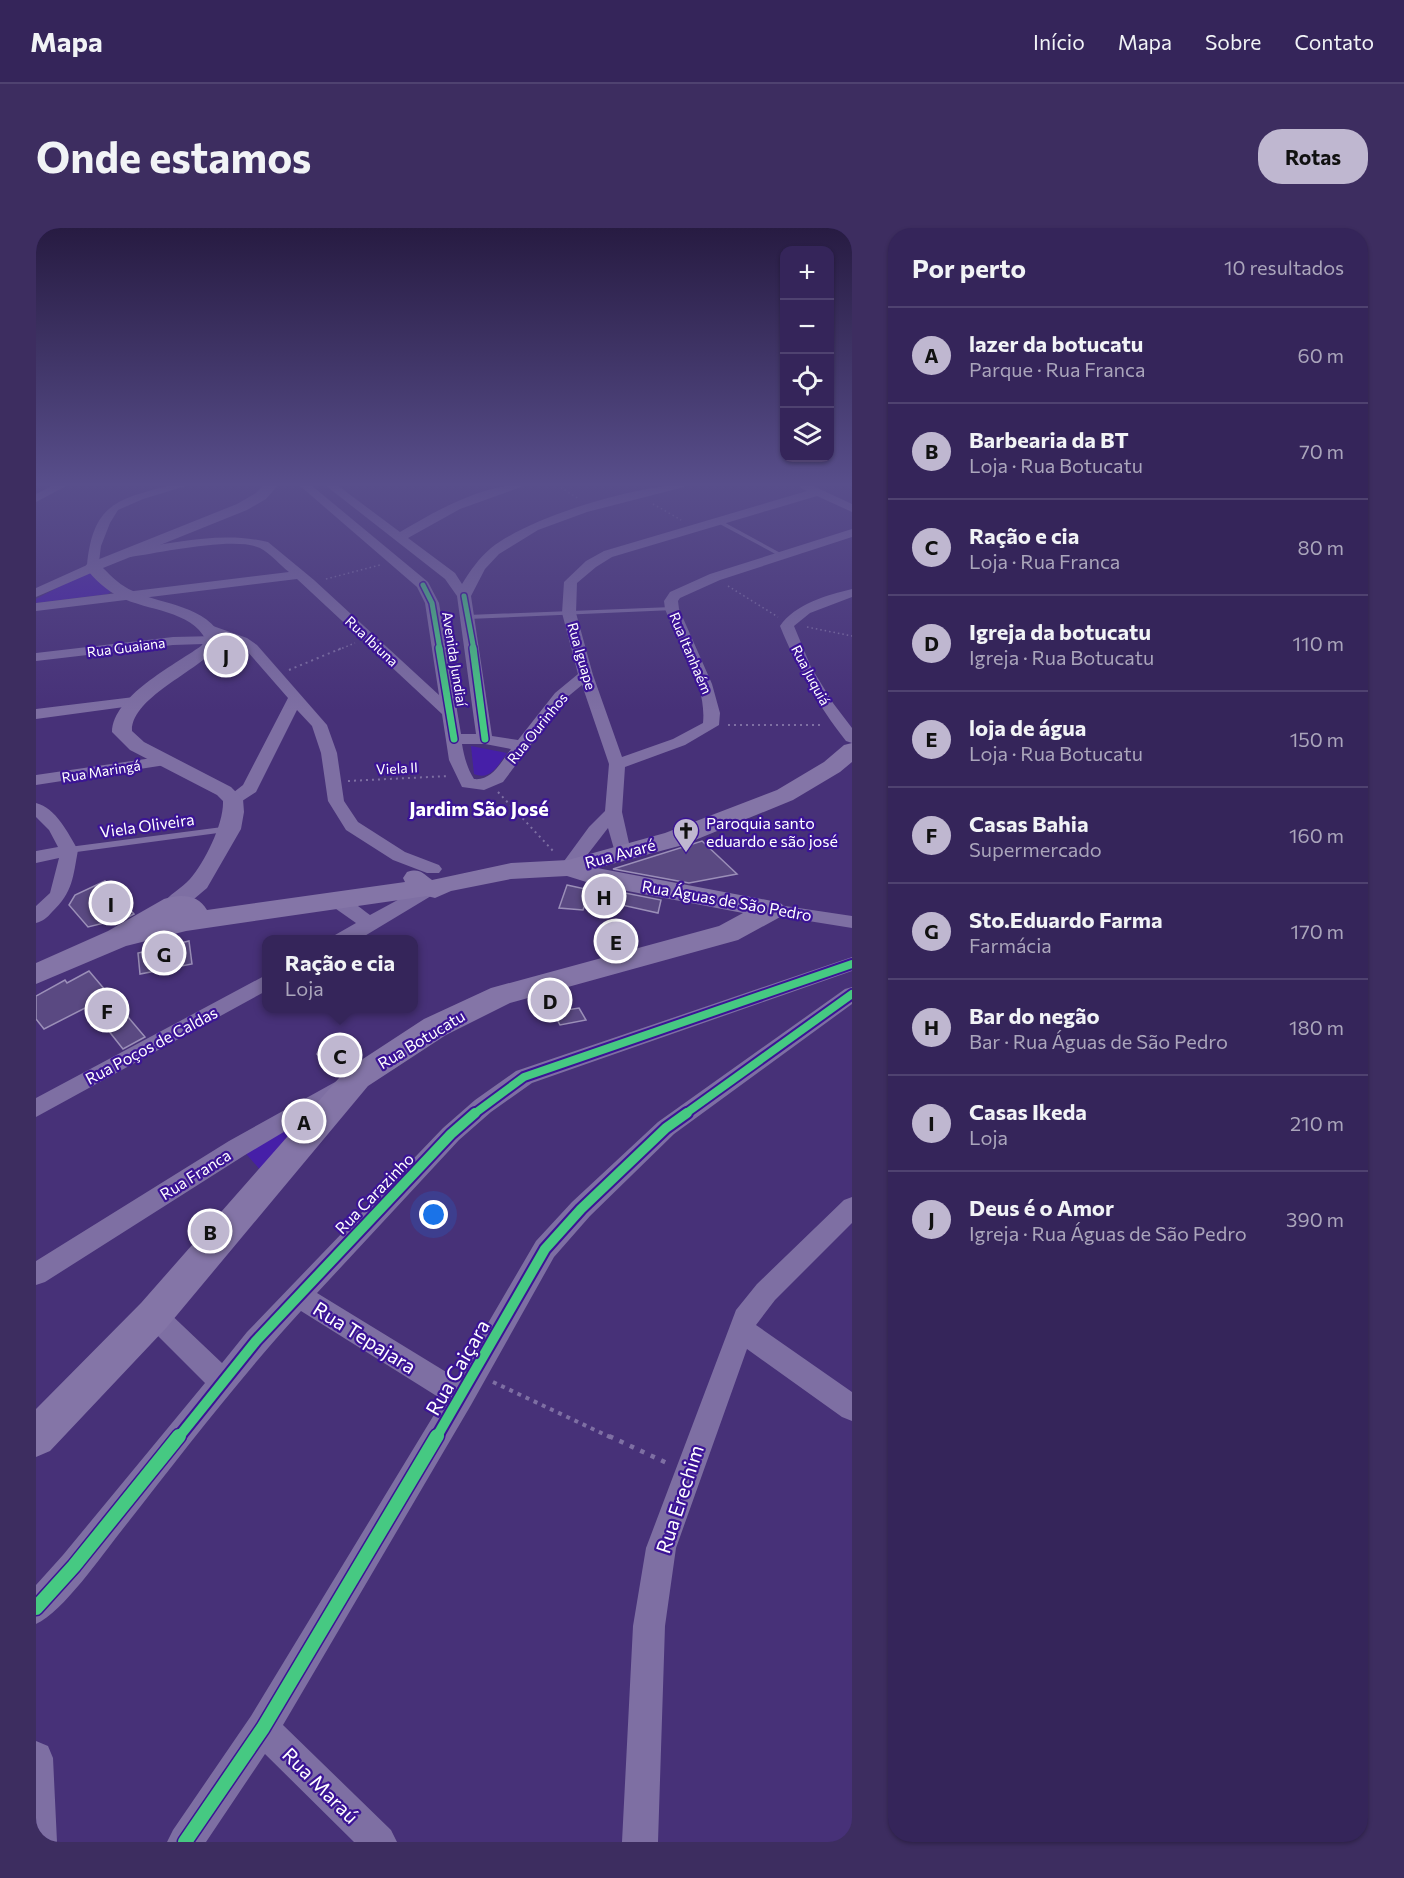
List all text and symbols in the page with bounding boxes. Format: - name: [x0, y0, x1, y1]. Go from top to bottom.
- text: Mapa: [30, 24, 103, 58]
- text: Início: [1033, 29, 1085, 54]
- text: Mapa: [1118, 29, 1172, 54]
- text: Sobre: [1205, 29, 1261, 54]
- text: Contato: [1294, 29, 1374, 54]
- button: Rotas: [1258, 129, 1368, 184]
- text: Onde estamos: [36, 130, 311, 182]
- map controls: [780, 246, 834, 462]
- button: +: [780, 246, 834, 300]
- text: Por perto: [912, 252, 1026, 283]
- text: 10 resultados: [1224, 255, 1344, 279]
- button: −: [780, 300, 834, 354]
- text: lazer da botucatu: [969, 330, 1143, 357]
- text: A: [924, 343, 939, 367]
- text: 60 m: [1298, 343, 1344, 367]
- button: locate: [780, 354, 834, 408]
- text: Parque · Rua Franca: [969, 357, 1145, 381]
- button: layers: [780, 408, 834, 462]
- text: Barbearia da BT: [969, 426, 1129, 453]
- text: B: [925, 439, 938, 463]
- text: 70 m: [1299, 439, 1344, 463]
- text: Loja · Rua Botucatu: [969, 453, 1143, 477]
- text: Ração e cia: [969, 522, 1079, 549]
- text: C: [925, 535, 938, 559]
- text: 80 m: [1298, 535, 1344, 559]
- text: Loja · Rua Franca: [969, 549, 1120, 573]
- street label: Avenida Jundiaí: [439, 610, 471, 708]
- street label: Rua Itanhaém: [666, 610, 716, 696]
- street label: Rua Ibiuna: [342, 612, 402, 670]
- text: Igreja da botucatu: [969, 618, 1151, 645]
- street label: Rua Iguape: [564, 620, 600, 692]
- text: D: [924, 631, 939, 655]
- text: 110 m: [1293, 631, 1344, 655]
- pin: J: [206, 632, 246, 678]
- street label: Rua Guaiana: [86, 634, 166, 660]
- street label: Rua Juquiá: [788, 642, 834, 708]
- text: Igreja · Rua Botucatu: [969, 645, 1154, 669]
- street label: Rua Ourinhos: [503, 689, 571, 767]
- text: loja de água: [969, 714, 1086, 741]
- text: E: [926, 727, 937, 751]
- text: 150 m: [1290, 727, 1344, 751]
- text: Loja · Rua Botucatu: [969, 741, 1143, 765]
- street label: Rua Maringá: [60, 756, 142, 786]
- street label: Viela II: [376, 758, 418, 778]
- district label: Jardim São José: [409, 796, 549, 820]
- street label: Viela Oliveira: [98, 809, 196, 841]
- text: Casas Bahia: [969, 810, 1089, 837]
- place label: Paroquia santo eduardo e são josé: [706, 813, 838, 850]
- church icon: Paroquia santo eduardo e são josé: [671, 816, 701, 854]
- text: F: [926, 823, 937, 847]
- text: 160 m: [1289, 823, 1344, 847]
- street label: Rua Avaré: [583, 834, 657, 872]
- text: Supermercado: [969, 837, 1102, 861]
- pin: H: [584, 874, 624, 918]
- street label: Rua Águas de São Pedro: [641, 876, 813, 924]
- pin: I: [92, 880, 130, 926]
- text: Sto.Eduardo Farma: [969, 906, 1163, 933]
- pin: E: [596, 918, 636, 964]
- text: G: [924, 919, 939, 943]
- text: 170 m: [1291, 919, 1344, 943]
- pin: G: [144, 930, 184, 976]
- text: Farmácia: [969, 933, 1052, 957]
- popup: [262, 935, 418, 1013]
- text: Ração e cia: [285, 949, 395, 976]
- text: Loja: [285, 976, 324, 1000]
- pin: D: [530, 978, 570, 1022]
- pin: F: [88, 988, 126, 1032]
- street label: Rua Poços de Caldas: [82, 1002, 220, 1088]
- text: Bar do negão: [969, 1002, 1100, 1029]
- street label: Rua Botucatu: [374, 1006, 468, 1072]
- text: H: [924, 1015, 939, 1039]
- text: 180 m: [1289, 1015, 1344, 1039]
- text: Bar · Rua Águas de São Pedro: [969, 1029, 1228, 1053]
- pin: C: [320, 1032, 360, 1078]
- pin: A: [284, 1098, 324, 1144]
- text: Casas Ikeda: [969, 1098, 1087, 1125]
- text: I: [928, 1111, 935, 1135]
- text: 210 m: [1290, 1111, 1344, 1135]
- text: Loja: [969, 1125, 1008, 1149]
- street label: Rua Franca: [156, 1145, 234, 1203]
- street label: Rua Carazinho: [331, 1149, 417, 1237]
- text: Deus é o Amor: [969, 1194, 1114, 1221]
- your location: [419, 1200, 448, 1229]
- text: J: [928, 1207, 935, 1231]
- text: 390 m: [1286, 1207, 1344, 1231]
- pin: B: [190, 1208, 230, 1254]
- text: Igreja · Rua Águas de São Pedro: [969, 1221, 1247, 1245]
- street label: Rua Tepajara: [309, 1296, 421, 1378]
- street label: Rua Caiçara: [420, 1315, 494, 1419]
- street label: Rua Erechim: [650, 1442, 708, 1556]
- street label: Rua Maraú: [278, 1742, 364, 1828]

